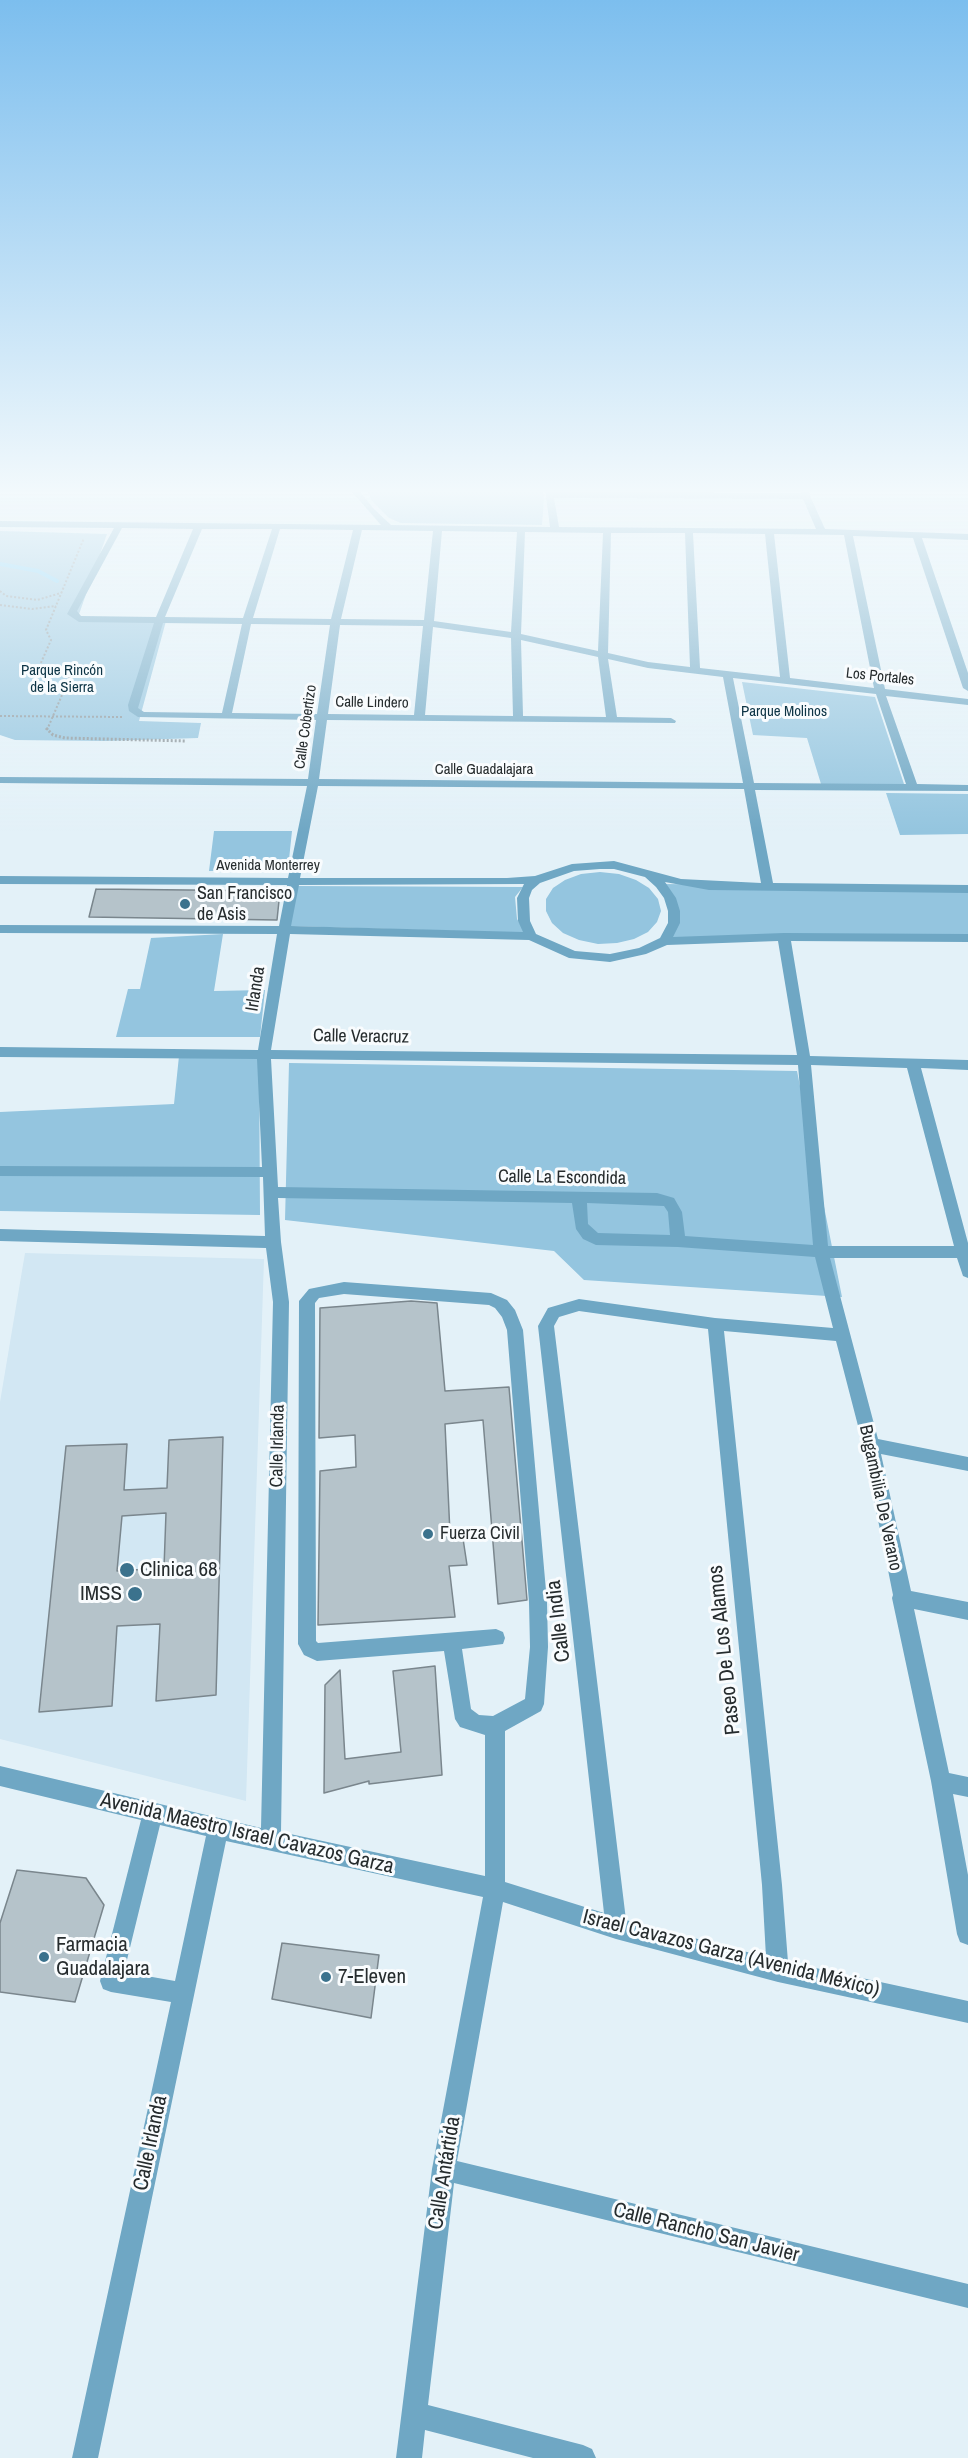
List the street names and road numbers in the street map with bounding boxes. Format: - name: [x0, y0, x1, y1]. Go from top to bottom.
- street label: Los Portales: [845, 664, 915, 690]
- street label: Calle Cobertizo: [291, 684, 321, 770]
- street label: Calle Lindero: [335, 693, 409, 713]
- street label: Calle Guadalajara: [435, 761, 533, 779]
- street label: Avenida Monterrey: [216, 857, 320, 875]
- street label: Irlanda: [242, 965, 270, 1013]
- street label: Calle Veracruz: [313, 1025, 409, 1049]
- street label: Calle La Escondida: [498, 1166, 626, 1190]
- street label: Calle Irlanda: [266, 1404, 290, 1488]
- street label: Bugambilia De Verano: [854, 1423, 906, 1573]
- street label: Paseo De Los Alamos: [704, 1564, 746, 1736]
- street label: Calle India: [541, 1579, 577, 1663]
- street label: Avenida Maestro Israel Cavazos Garza: [98, 1788, 396, 1880]
- street label: Israel Cavazos Garza (Avenida México): [580, 1905, 882, 2003]
- street label: Calle Irlanda: [129, 2093, 173, 2193]
- street label: Calle Antártida: [424, 2115, 466, 2231]
- street label: Calle Rancho San Javier: [611, 2198, 801, 2268]

